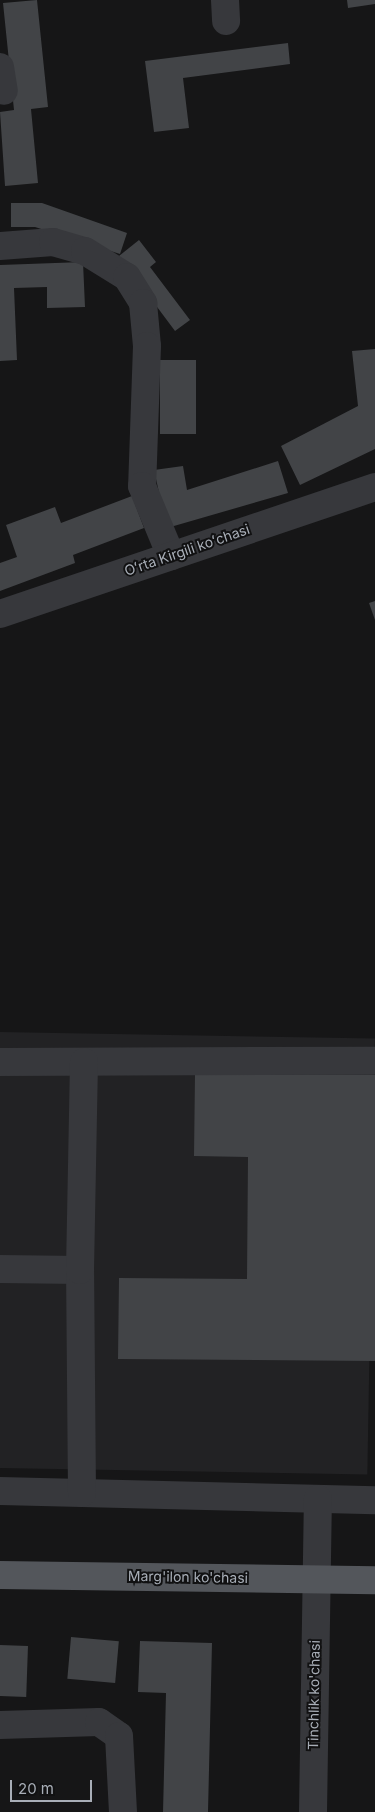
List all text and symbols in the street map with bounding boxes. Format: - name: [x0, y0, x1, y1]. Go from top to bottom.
- street label: Oʻrta Kirgili koʻchasi: [122, 521, 252, 579]
- street label: Marg'ilon ko'chasi: [128, 1568, 248, 1586]
- street label: Tinchlik ko'chasi: [305, 1640, 323, 1750]
- scale bar: [12, 1770, 95, 1802]
- text: 20 m: [18, 1779, 54, 1798]

